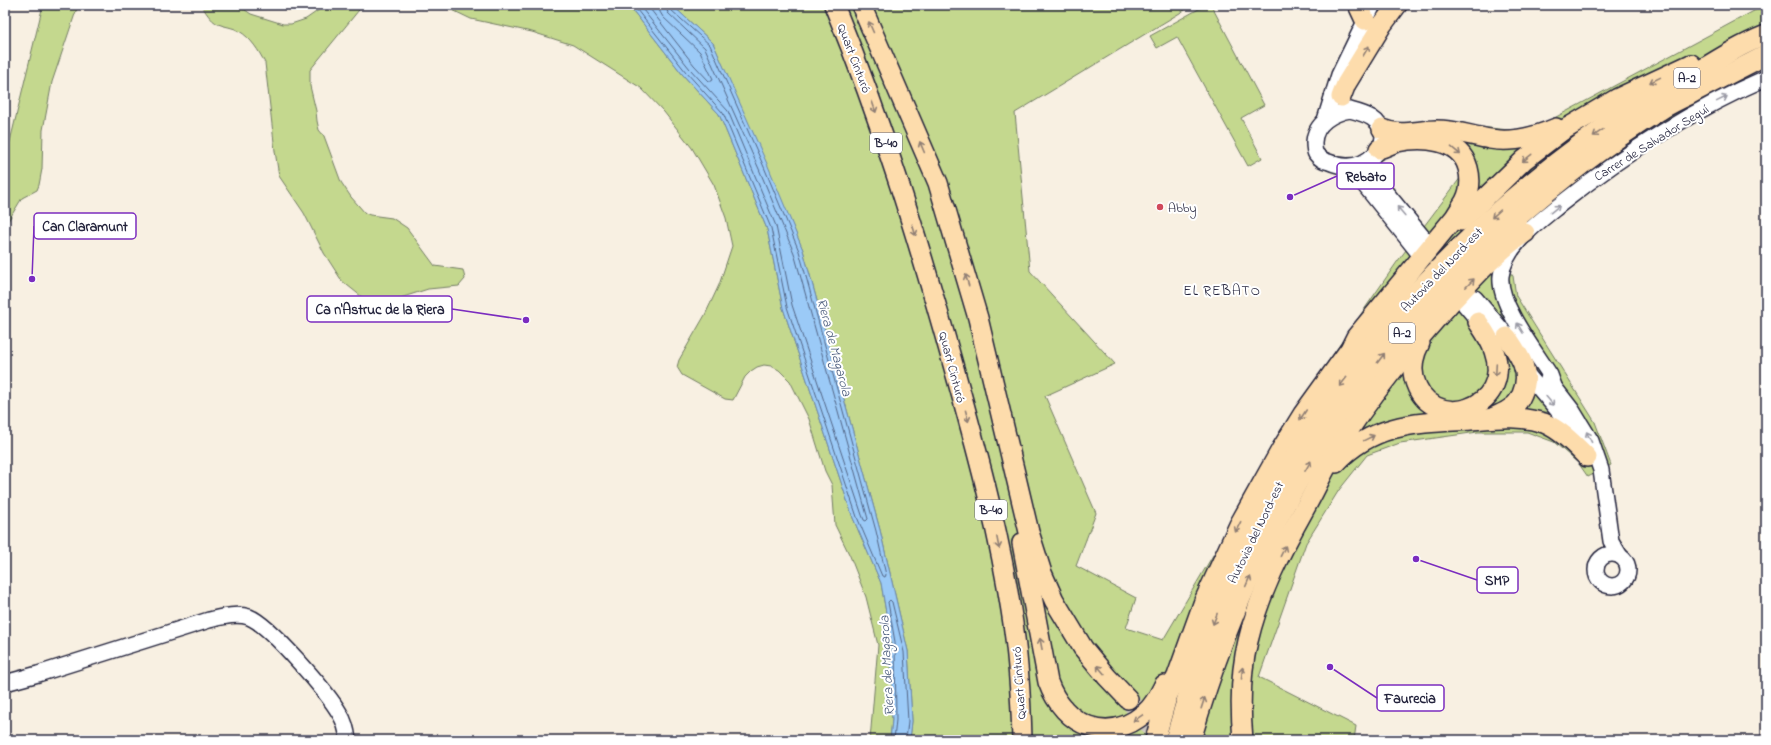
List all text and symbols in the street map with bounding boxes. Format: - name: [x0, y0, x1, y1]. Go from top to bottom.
- street label: Quart Cinturó: [832, 21, 876, 96]
- one-way arrow: [867, 22, 875, 34]
- one-way arrow: [1363, 45, 1371, 57]
- road number: A-2: [1674, 68, 1700, 88]
- one-way arrow: [1649, 77, 1661, 84]
- one-way arrow: [1715, 95, 1727, 102]
- one-way arrow: [870, 100, 878, 112]
- street label: Carrer de Salvador Seguí: [1591, 100, 1714, 187]
- one-way arrow: [1592, 129, 1603, 137]
- road number: B-40: [870, 133, 902, 153]
- one-way arrow: [918, 142, 926, 154]
- one-way arrow: [1451, 147, 1461, 156]
- one-way arrow: [1521, 154, 1532, 162]
- callout: Rebato: [1337, 163, 1394, 189]
- text: Rebato: [1345, 167, 1386, 188]
- place label: Abby: [1168, 199, 1197, 219]
- marker: Abby: [1155, 202, 1165, 212]
- one-way arrow: [1550, 205, 1561, 213]
- one-way arrow: [1397, 206, 1406, 216]
- one-way arrow: [1491, 209, 1501, 218]
- callout: Can Claramunt: [34, 213, 136, 239]
- text: Can Claramunt: [42, 217, 128, 238]
- one-way arrow: [911, 223, 918, 236]
- street label: Autovia del Nord-est: [1397, 223, 1488, 317]
- one-way arrow: [963, 274, 970, 287]
- one-way arrow: [1465, 278, 1475, 288]
- district label: EL REBATO: [1183, 281, 1261, 302]
- callout: Ca n'Astruc de la Riera: [307, 296, 452, 322]
- water label: Riera de Magarola: [810, 296, 857, 399]
- text: Ca n'Astruc de la Riera: [315, 300, 445, 321]
- one-way arrow: [1516, 322, 1524, 334]
- road number: A-2: [1389, 323, 1415, 343]
- street label: Quart Cinturó: [933, 330, 970, 405]
- one-way arrow: [1377, 353, 1385, 364]
- one-way arrow: [1492, 363, 1500, 376]
- one-way arrow: [1339, 377, 1347, 388]
- one-way arrow: [1546, 396, 1554, 407]
- one-way arrow: [1299, 409, 1307, 420]
- one-way arrow: [964, 410, 971, 423]
- one-way arrow: [1585, 431, 1592, 443]
- one-way arrow: [1363, 434, 1375, 441]
- one-way arrow: [1304, 460, 1312, 472]
- street label: Autovia del Nord-est: [1223, 478, 1290, 587]
- road number: B-40: [975, 500, 1007, 520]
- one-way arrow: [1234, 521, 1241, 533]
- one-way arrow: [994, 536, 1002, 549]
- one-way arrow: [1280, 545, 1287, 557]
- callout: SMP: [1477, 567, 1518, 593]
- text: SMP: [1485, 571, 1510, 592]
- one-way arrow: [1245, 575, 1252, 587]
- one-way arrow: [1210, 612, 1218, 624]
- water label: Riera de Magarola: [874, 615, 901, 717]
- one-way arrow: [1037, 638, 1045, 651]
- street label: Quart Cinturó: [1007, 646, 1032, 720]
- one-way arrow: [1097, 665, 1106, 675]
- one-way arrow: [1239, 667, 1246, 680]
- callout: Faurecia: [1377, 685, 1444, 711]
- text: Faurecia: [1383, 689, 1436, 710]
- one-way arrow: [1200, 696, 1207, 709]
- one-way arrow: [1133, 714, 1144, 722]

